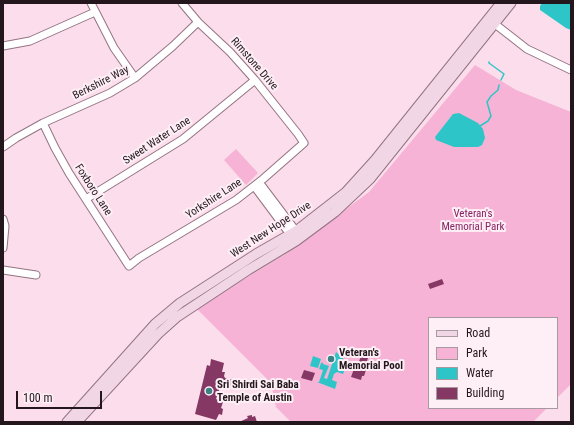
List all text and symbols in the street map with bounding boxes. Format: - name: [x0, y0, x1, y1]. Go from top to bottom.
- street label: Rimstone Drive: [228, 35, 280, 93]
- street label: Berkshire Way: [71, 63, 131, 103]
- street label: Sweet Water Lane: [121, 114, 193, 168]
- street label: Foxboro Lane: [71, 162, 115, 218]
- street label: Yorkshire Lane: [184, 176, 244, 222]
- street label: West New Hope Drive: [228, 199, 314, 261]
- park label: Veteran's Memorial Park: [441, 207, 505, 233]
- legend: [428, 317, 558, 409]
- text: Road: [466, 326, 490, 340]
- place label: Veteran's Memorial Pool: [339, 346, 403, 372]
- text: Park: [466, 346, 487, 360]
- marker: Veteran's Memorial Pool: [326, 354, 336, 364]
- text: Water: [466, 366, 494, 380]
- place label: Sri Shirdi Sai Baba Temple of Austin: [217, 378, 299, 404]
- scale bar: [18, 383, 104, 409]
- marker: Sri Shirdi Sai Baba Temple of Austin: [204, 386, 214, 396]
- text: Building: [466, 386, 504, 400]
- text: 100 m: [23, 391, 53, 405]

